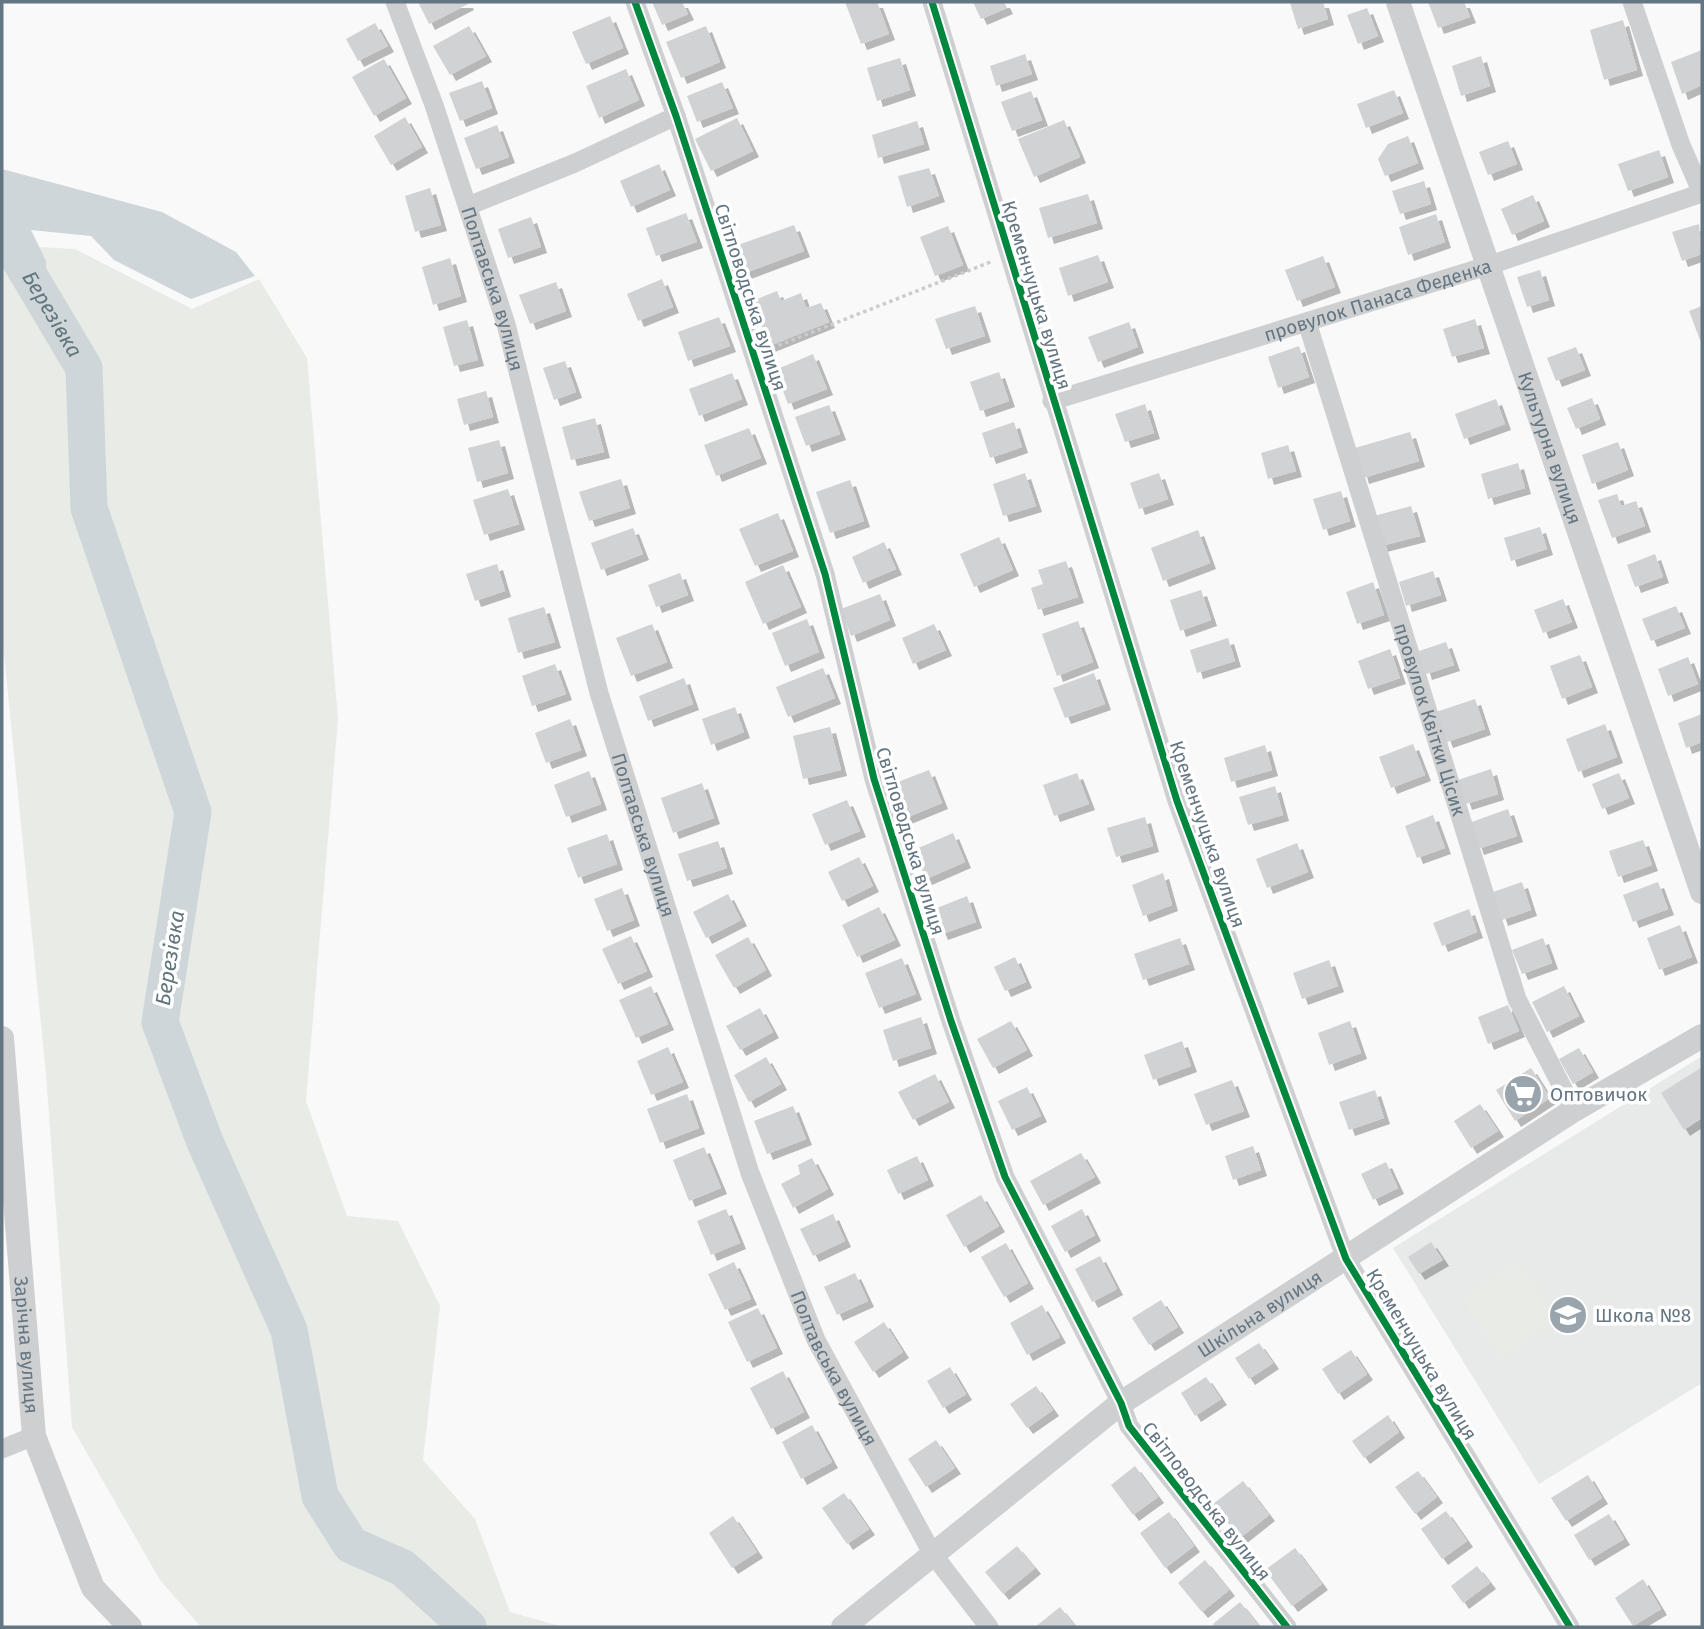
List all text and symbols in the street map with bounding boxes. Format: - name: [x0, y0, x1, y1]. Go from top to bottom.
- street label: Кременчуцька вулиця: [997, 198, 1076, 392]
- street label: Світловодська вулиця: [709, 201, 792, 394]
- street label: Полтавська вулиця: [456, 204, 528, 373]
- street label: провулок Панаса Феденка: [1261, 254, 1494, 347]
- water label: Березівка: [16, 266, 88, 362]
- street label: Культурна вулиця: [1513, 369, 1586, 527]
- street label: провулок Квітки Цісик: [1389, 620, 1471, 819]
- street label: Кременчуцька вулиця: [1165, 738, 1250, 931]
- street label: Світловодська вулиця: [871, 744, 950, 938]
- street label: Полтавська вулиця: [607, 750, 680, 920]
- water label: Березівка: [150, 909, 190, 1007]
- supermarket icon: Оптовичок: [1502, 1073, 1544, 1115]
- place label: Оптовичок: [1550, 1083, 1647, 1106]
- street label: Кременчуцька вулиця: [1361, 1264, 1482, 1444]
- street label: Шкільна вулиця: [1193, 1265, 1326, 1363]
- street label: Зарічна вулиця: [9, 1276, 43, 1415]
- street label: Полтавська вулиця: [786, 1287, 882, 1450]
- school or university icon: Школа №8: [1547, 1294, 1589, 1336]
- place label: Школа №8: [1595, 1304, 1691, 1327]
- street label: Світловодська вулиця: [1137, 1417, 1276, 1585]

